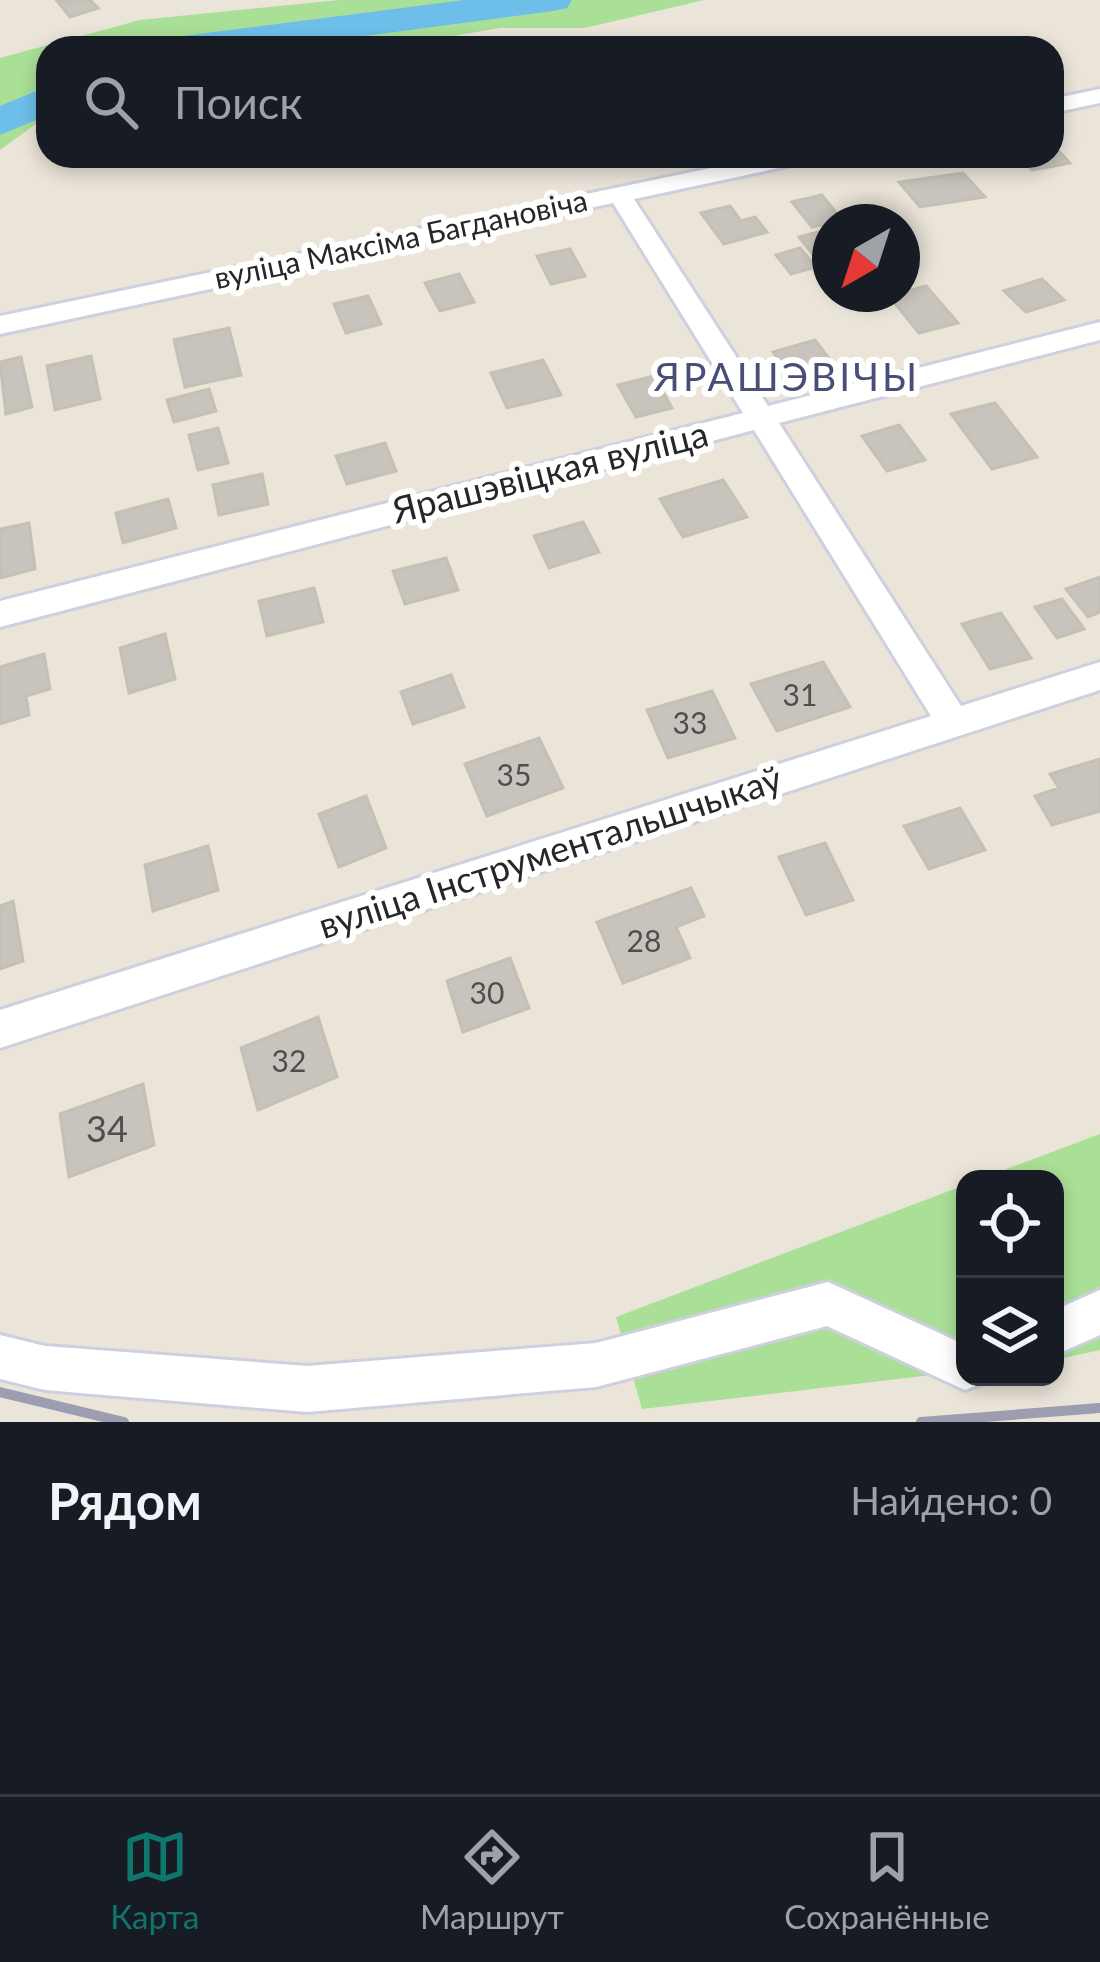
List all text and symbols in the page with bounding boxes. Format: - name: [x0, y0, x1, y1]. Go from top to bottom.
- search box: [36, 36, 1064, 168]
- icon: search: [78, 69, 144, 135]
- text: Поиск: [174, 75, 303, 129]
- street label: вуліца Максіма Багдановіча: [211, 181, 590, 295]
- north arrow: [812, 204, 920, 312]
- district label: ЯРАШЭВІЧЫ: [653, 353, 920, 399]
- street label: Ярашэвіцкая вуліца: [386, 410, 712, 532]
- house number: 31: [783, 676, 817, 712]
- house number: 33: [673, 704, 707, 740]
- street label: вуліца Інструментальшчыкаў: [313, 755, 787, 947]
- house number: 35: [497, 756, 531, 792]
- house number: 28: [627, 922, 661, 958]
- house number: 30: [470, 974, 504, 1010]
- house number: 32: [272, 1042, 306, 1078]
- house number: 34: [86, 1106, 128, 1150]
- map controls: [956, 1170, 1064, 1386]
- button: locate: [956, 1170, 1064, 1278]
- button: layers: [956, 1278, 1064, 1386]
- text: Рядом: [48, 1470, 202, 1531]
- text: Найдено: 0: [850, 1477, 1052, 1523]
- tab: Карта: [110, 1824, 199, 1936]
- tab: Маршрут: [420, 1824, 564, 1936]
- tab: Сохранённые: [784, 1824, 990, 1936]

